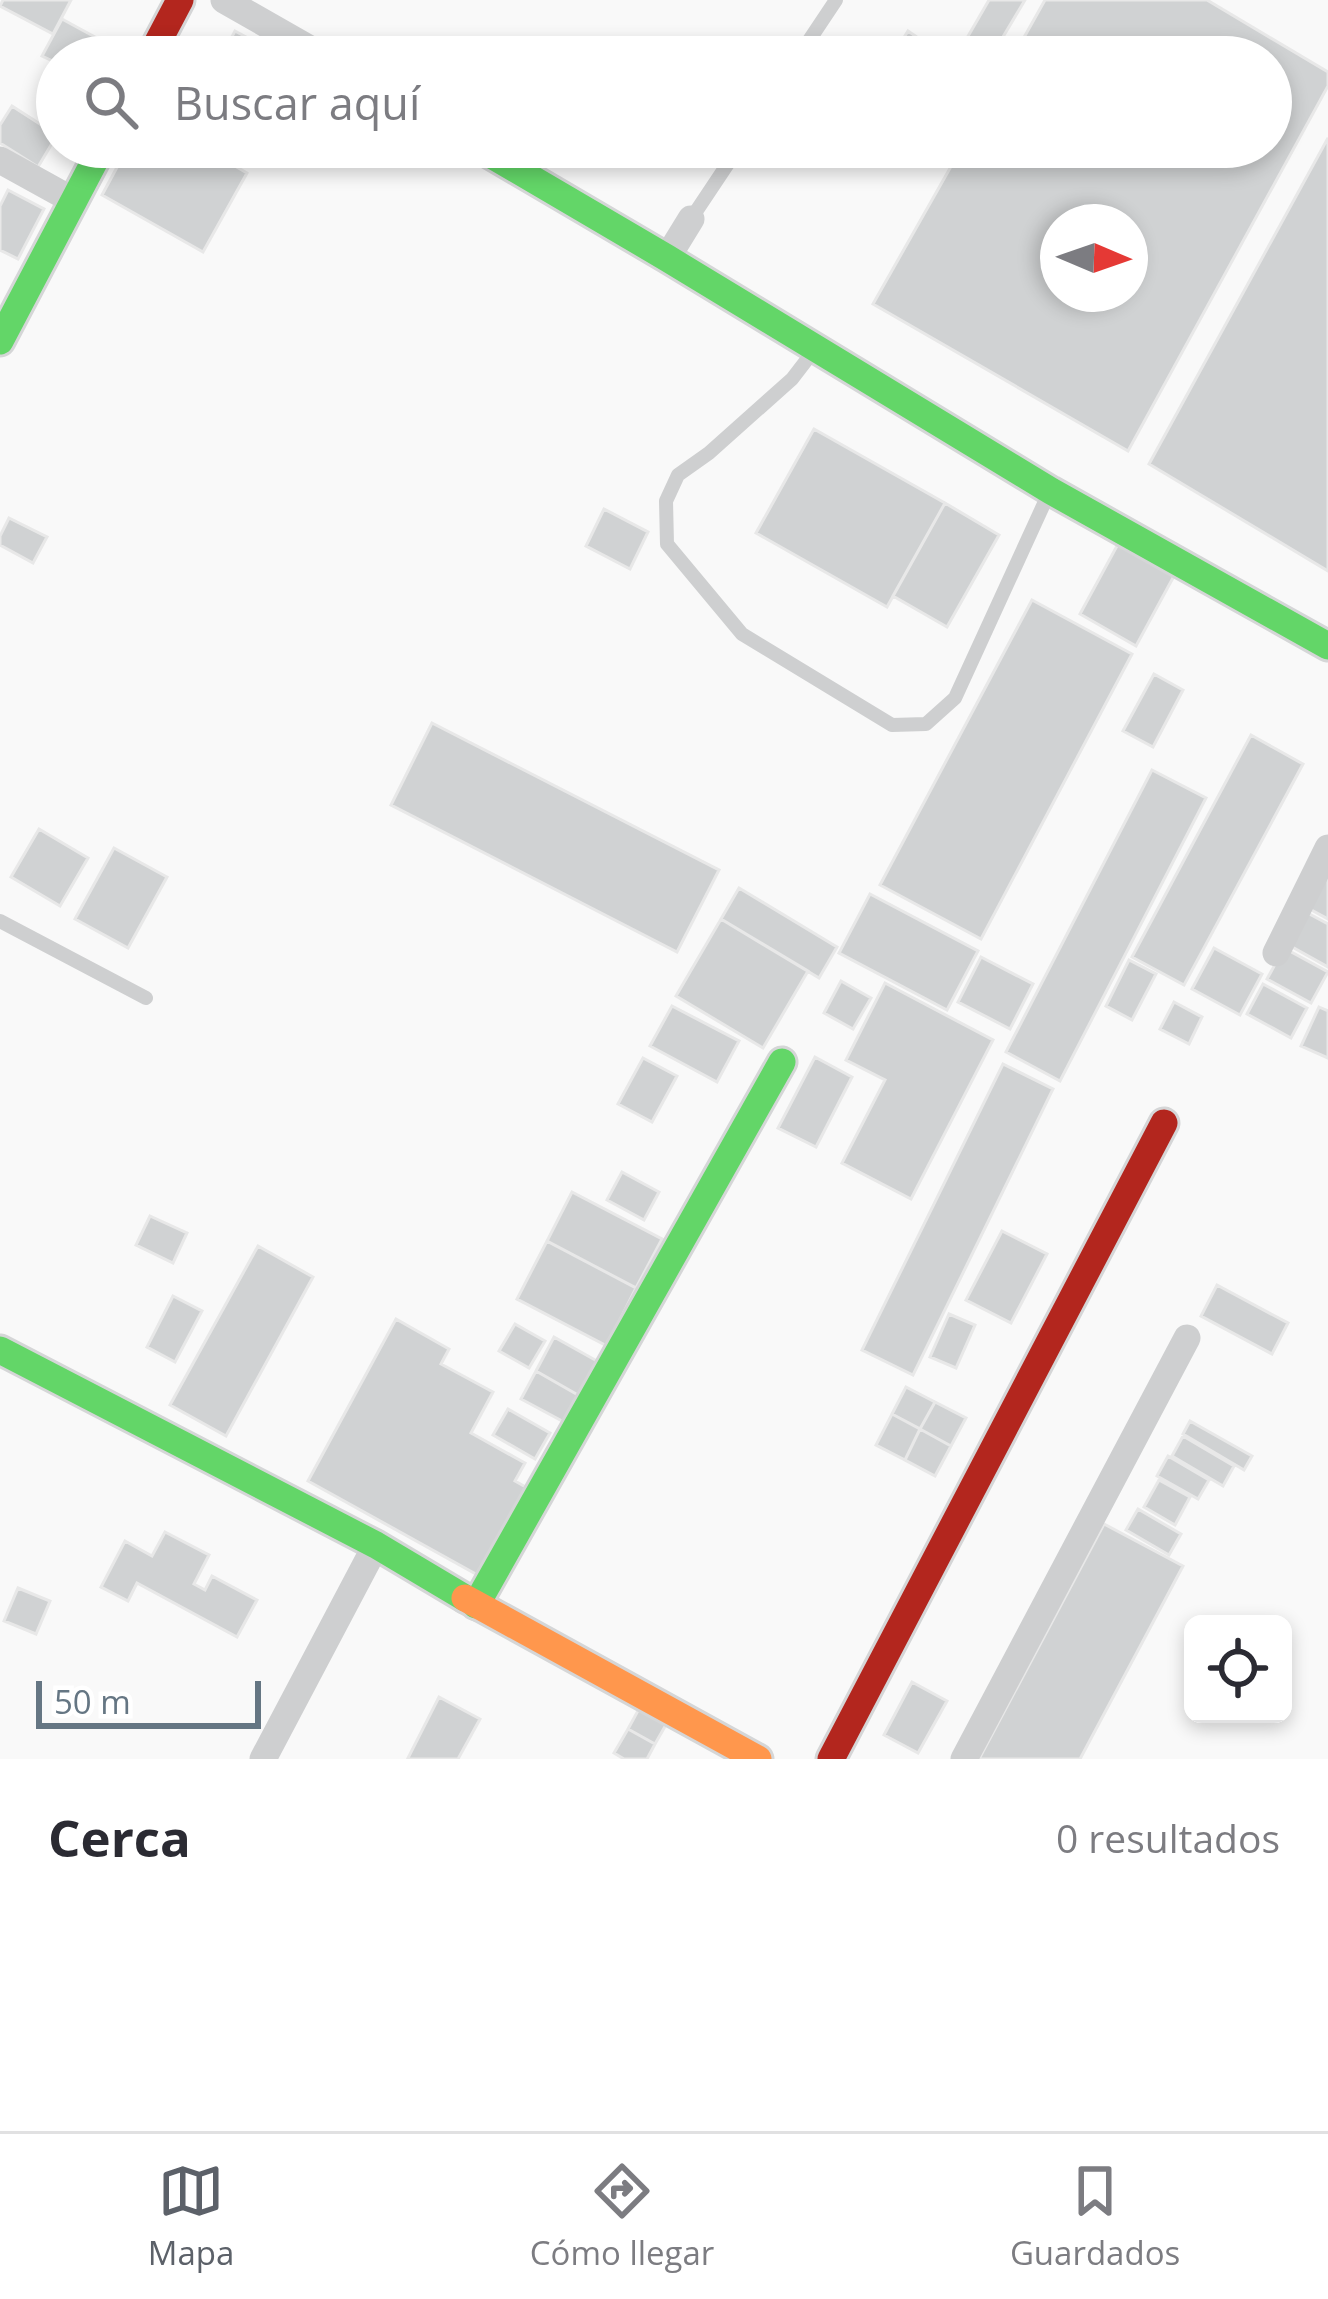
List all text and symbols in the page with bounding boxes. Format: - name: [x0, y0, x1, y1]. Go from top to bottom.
- search box: [36, 36, 1292, 168]
- icon: search: [78, 69, 144, 135]
- text: Buscar aquí: [174, 72, 420, 133]
- north arrow: [1040, 204, 1148, 312]
- map controls: [1184, 1615, 1292, 1723]
- button: locate: [1184, 1615, 1292, 1723]
- scale bar: [36, 1675, 261, 1728]
- text: 50 m: [54, 1679, 131, 1724]
- text: Cerca: [48, 1802, 191, 1872]
- text: 0 resultados: [1056, 1811, 1280, 1864]
- tab: Mapa: [148, 2158, 234, 2275]
- tab: Cómo llegar: [530, 2158, 714, 2275]
- tab: Guardados: [1010, 2158, 1180, 2275]

